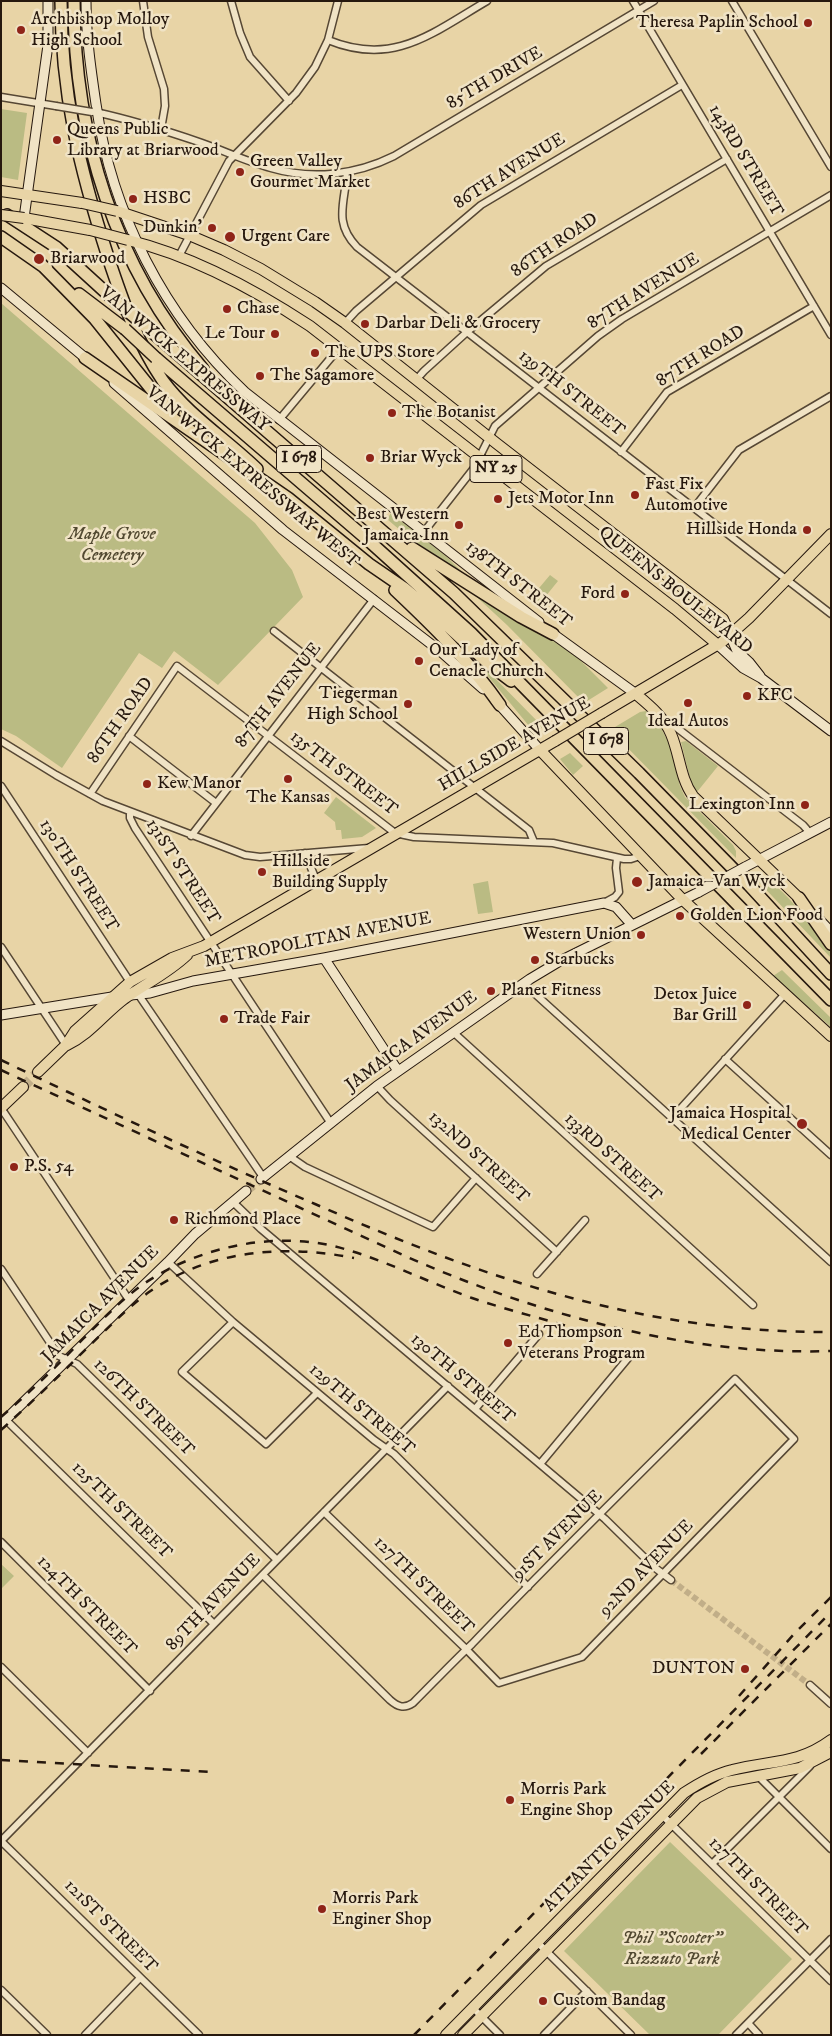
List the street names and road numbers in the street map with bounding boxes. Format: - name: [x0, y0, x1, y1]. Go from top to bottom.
- street label: 85TH DRIVE: [443, 43, 547, 115]
- street label: 143RD STREET: [703, 101, 787, 221]
- street label: 86TH AVENUE: [450, 129, 570, 215]
- street label: 86TH ROAD: [507, 209, 603, 283]
- street label: 87TH AVENUE: [584, 249, 704, 335]
- street label: VAN WYCK EXPRESSWAY: [95, 283, 273, 437]
- street label: 87TH ROAD: [653, 321, 749, 393]
- street label: 139TH STREET: [513, 346, 629, 442]
- street label: VAN WYCK EXPRESSWAY WEST: [141, 382, 363, 574]
- road number: I 678: [276, 446, 322, 472]
- road number: NY 25: [470, 456, 522, 482]
- street label: QUEENS BOULEVARD: [594, 522, 756, 660]
- street label: 138TH STREET: [460, 537, 576, 633]
- street label: 87TH AVENUE: [231, 639, 327, 753]
- street label: 86TH ROAD: [83, 674, 159, 768]
- street label: HILLSIDE AVENUE: [435, 693, 595, 797]
- street label: 135TH STREET: [285, 727, 401, 821]
- road number: I 678: [584, 728, 628, 754]
- street label: 131ST STREET: [140, 815, 224, 929]
- street label: 130TH STREET: [34, 816, 122, 936]
- street label: METROPOLITAN AVENUE: [203, 908, 433, 974]
- street label: JAMAICA AVENUE: [342, 987, 482, 1097]
- street label: 132ND STREET: [423, 1107, 533, 1209]
- street label: 133RD STREET: [559, 1109, 665, 1207]
- street label: JAMAICA AVENUE: [38, 1242, 164, 1368]
- street label: 130TH STREET: [405, 1329, 519, 1429]
- street label: 126TH STREET: [88, 1355, 198, 1461]
- street label: 129TH STREET: [304, 1360, 418, 1460]
- street label: 125TH STREET: [66, 1458, 176, 1564]
- street label: 91ST AVENUE: [508, 1486, 608, 1586]
- street label: 92ND AVENUE: [595, 1516, 699, 1622]
- street label: 127TH STREET: [368, 1533, 478, 1639]
- street label: 89TH AVENUE: [162, 1550, 266, 1656]
- street label: 124TH STREET: [31, 1551, 141, 1661]
- street label: ATLANTIC AVENUE: [540, 1777, 680, 1917]
- street label: 127TH STREET: [703, 1833, 811, 1941]
- street label: 121ST STREET: [59, 1876, 161, 1978]

